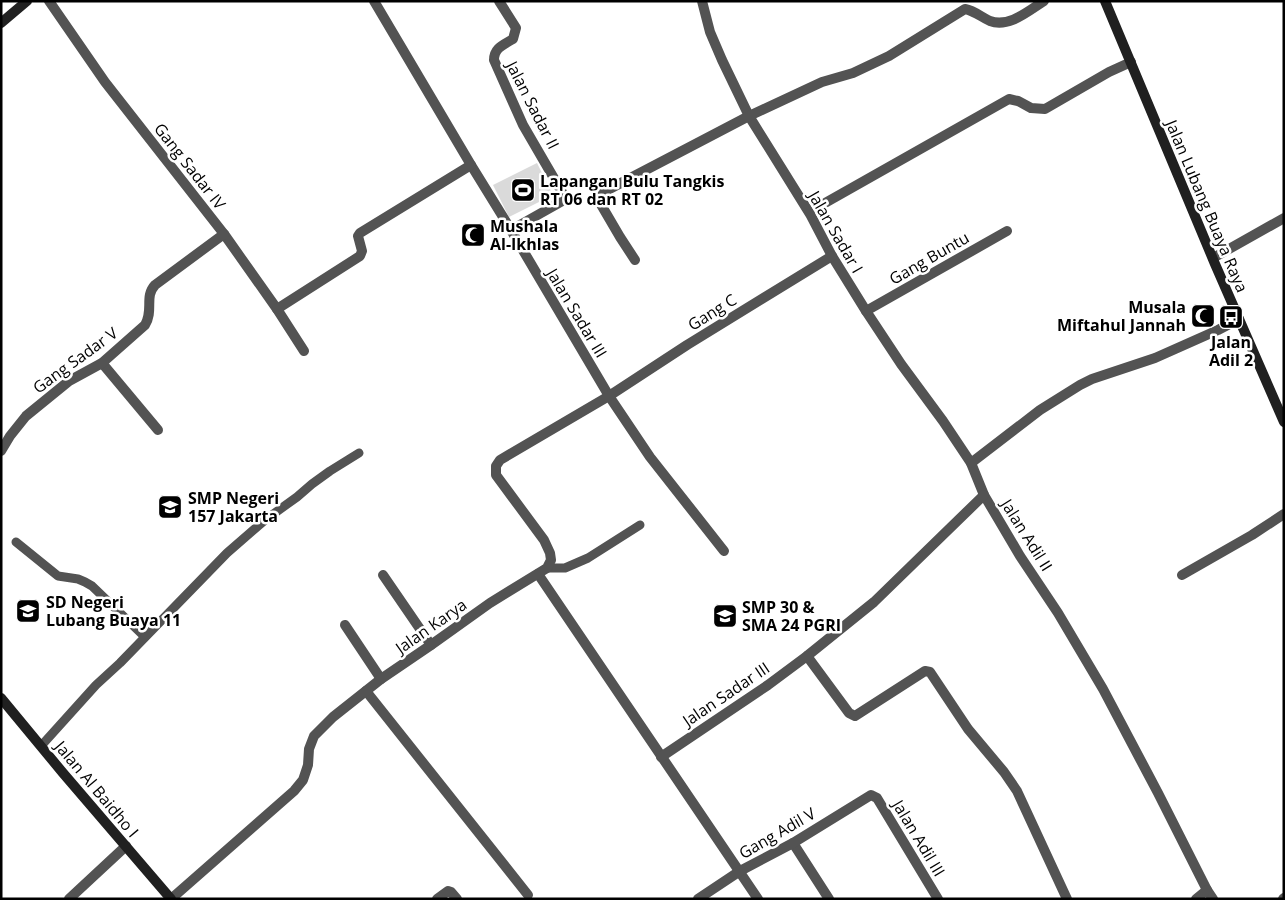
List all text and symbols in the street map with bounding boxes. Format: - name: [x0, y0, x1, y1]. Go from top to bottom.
- street label: Jalan Sadar II: [500, 55, 565, 153]
- street label: Jalan Lubang Buaya Raya: [1160, 115, 1253, 296]
- street label: Gang Sadar IV: [149, 118, 231, 214]
- place label: Lapangan Bulu Tangkis RT 06 dan RT 02: [540, 170, 724, 210]
- sports icon: Lapangan Bulu Tangkis RT 06 dan RT 02: [510, 177, 536, 203]
- street label: Jalan Sadar I: [803, 185, 868, 277]
- place label: Mushala Al-Ikhlas: [490, 215, 559, 255]
- mosque icon: Mushala Al-Ikhlas: [460, 222, 486, 248]
- street label: Gang Buntu: [885, 226, 973, 290]
- street label: Jalan Sadar III: [541, 263, 612, 362]
- street label: Gang C: [684, 289, 740, 335]
- place label: Musala Miftahul Jannah: [1057, 296, 1186, 336]
- mosque icon: Musala Miftahul Jannah: [1190, 303, 1216, 329]
- bus stop icon: Jalan Adil 2: [1218, 304, 1244, 330]
- street label: Gang Sadar V: [28, 322, 122, 398]
- place label: Jalan Adil 2: [1209, 331, 1253, 371]
- place label: SMP Negeri 157 Jakarta: [188, 487, 279, 527]
- street label: Jalan Adil II: [995, 493, 1058, 575]
- school or university icon: SMP Negeri 157 Jakarta: [157, 494, 183, 520]
- place label: SD Negeri Lubang Buaya 11: [46, 591, 181, 631]
- street label: Jalan Karya: [389, 593, 471, 660]
- place label: SMP 30 & SMA 24 PGRI: [742, 596, 841, 636]
- school or university icon: SD Negeri Lubang Buaya 11: [15, 598, 41, 624]
- school or university icon: SMP 30 & SMA 24 PGRI: [712, 603, 738, 629]
- street label: Jalan Sadar III: [677, 657, 774, 732]
- street label: Jalan Al Baidho I: [49, 735, 144, 842]
- street label: Jalan Adil III: [886, 794, 950, 880]
- street label: Gang Adil V: [735, 802, 820, 864]

